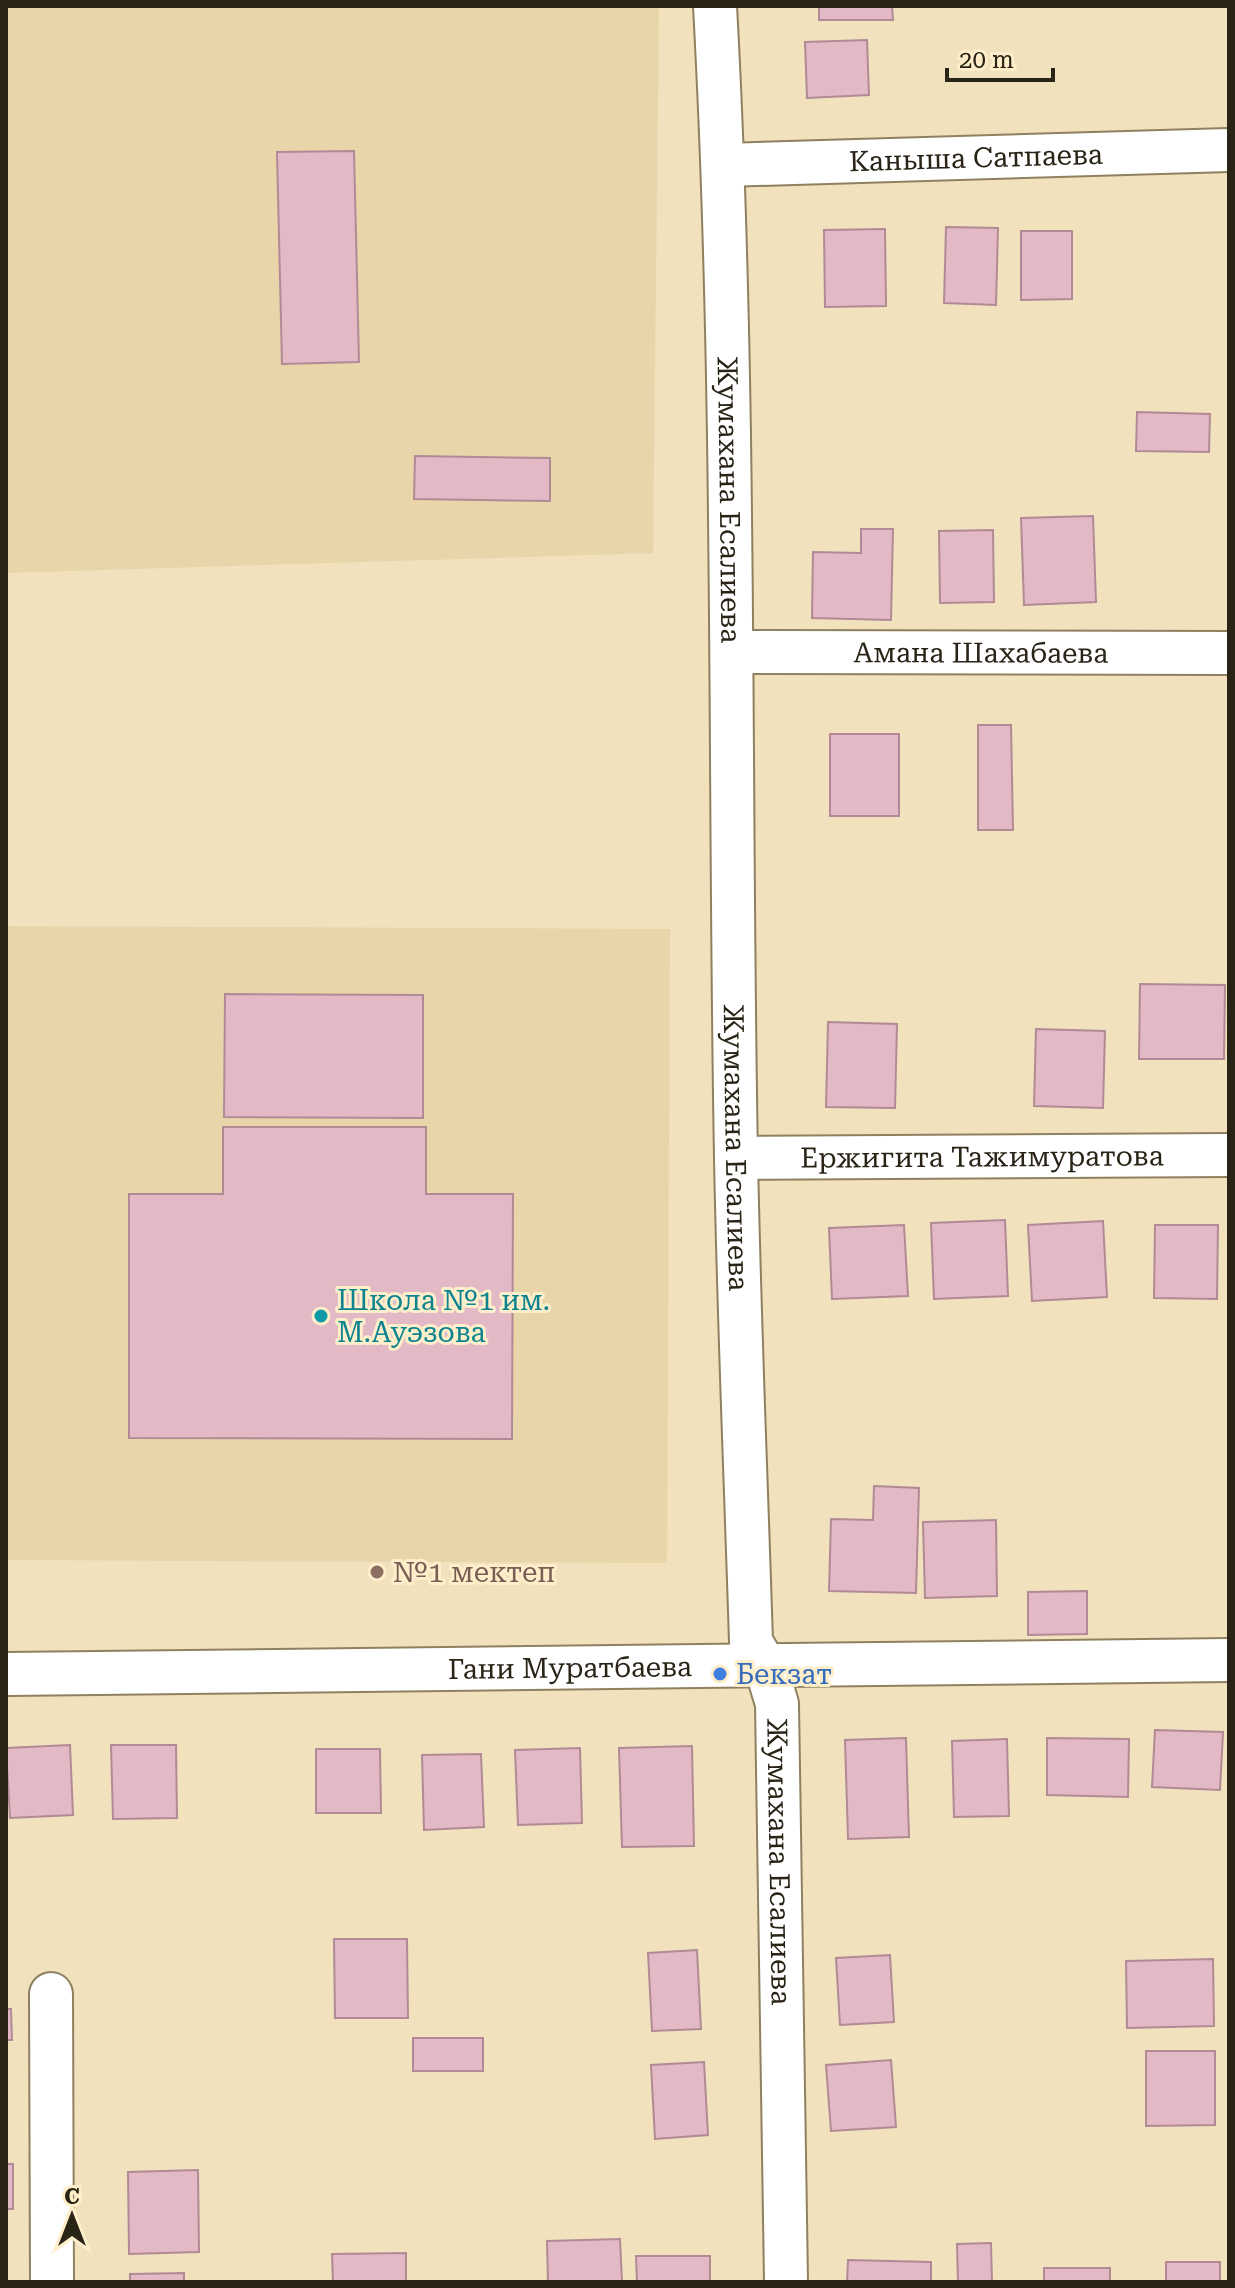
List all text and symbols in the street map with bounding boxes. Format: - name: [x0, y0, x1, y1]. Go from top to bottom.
- scale bar: [947, 32, 1053, 82]
- text: 20 m: [959, 46, 1014, 74]
- street label: Каныша Сатпаева: [848, 138, 1103, 178]
- street label: Жумахана Есалиева: [711, 356, 747, 643]
- street label: Амана Шахабаева: [854, 636, 1108, 670]
- street label: Жумахана Есалиева: [717, 1004, 755, 1292]
- street label: Ержигита Тажимуратова: [800, 1139, 1164, 1175]
- place label: Школа №1 им. М.Ауэзова: [337, 1284, 550, 1349]
- marker: Школа №1 им. М.Ауэзова: [312, 1307, 330, 1325]
- place label: №1 мектеп: [393, 1556, 555, 1589]
- marker: №1 мектеп: [368, 1563, 386, 1581]
- street label: Гани Муратбаева: [448, 1650, 692, 1686]
- place label: Бекзат: [736, 1658, 832, 1691]
- marker: Бекзат: [711, 1665, 729, 1683]
- street label: Жумахана Есалиева: [760, 1718, 798, 2005]
- north arrow: [32, 2176, 112, 2256]
- text: С: [64, 2184, 80, 2209]

